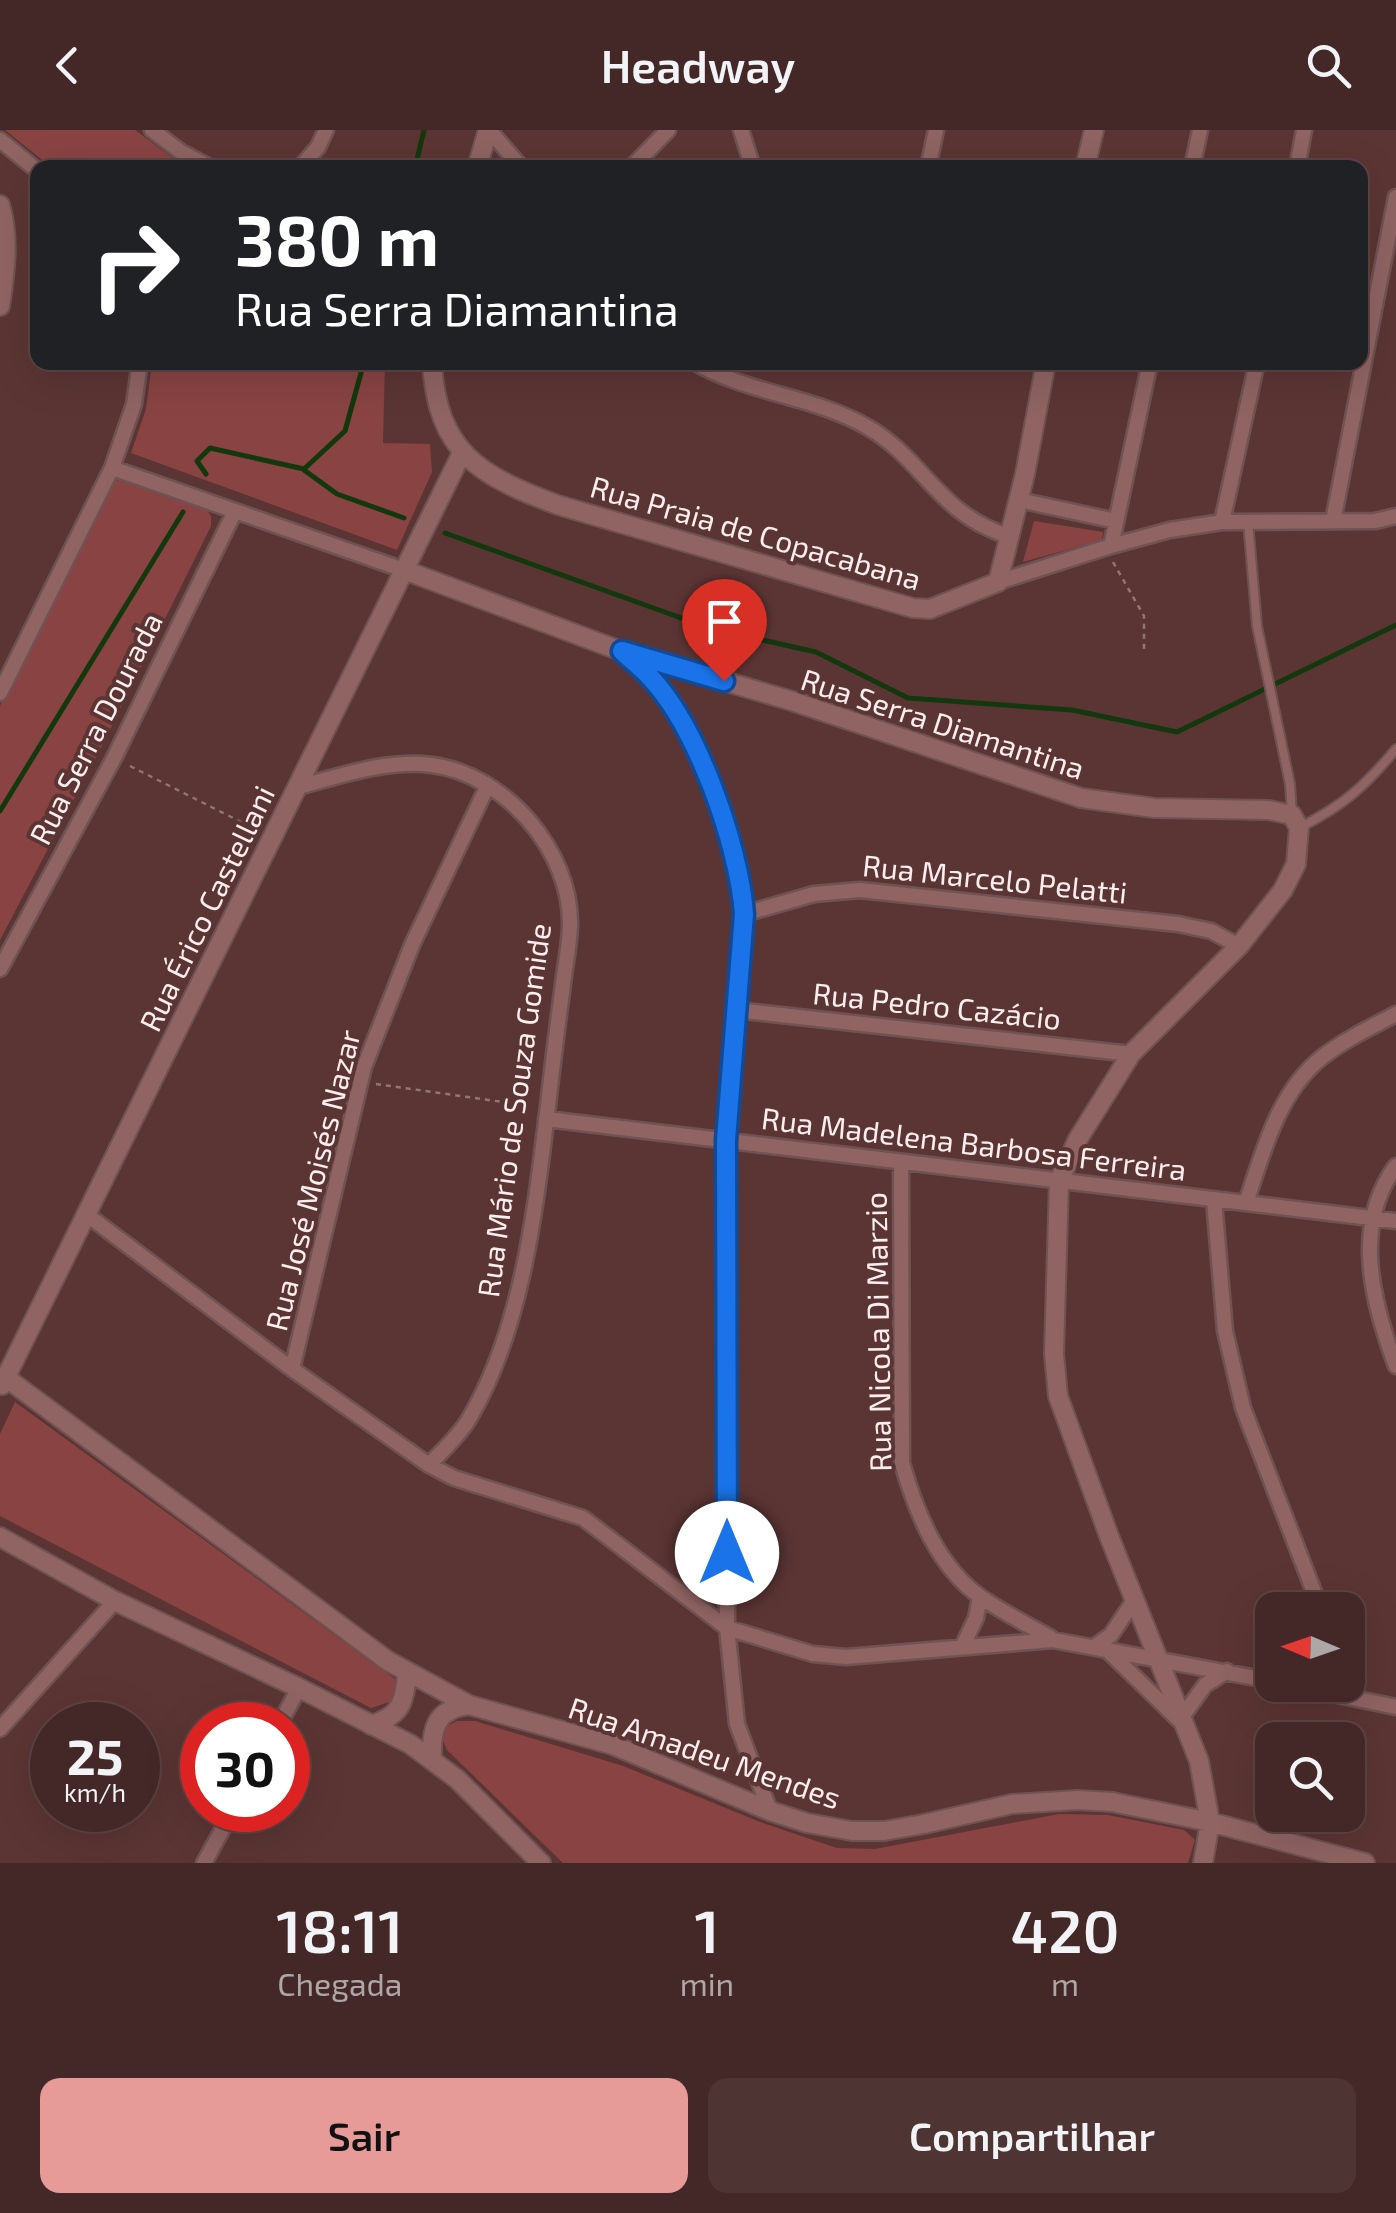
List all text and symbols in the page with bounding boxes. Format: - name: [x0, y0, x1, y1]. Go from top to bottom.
- icon: back: [40, 38, 95, 93]
- text: Headway: [601, 38, 795, 92]
- icon: search: [1301, 38, 1356, 93]
- text: 380 m: [235, 196, 439, 280]
- icon: right: [70, 200, 200, 330]
- text: Rua Serra Diamantina: [235, 281, 679, 335]
- street label: Rua Praia de Copacabana: [587, 468, 925, 596]
- pin: [682, 579, 767, 682]
- icon: arrive: [697, 594, 752, 649]
- street label: Rua Serra Dourada: [21, 606, 169, 850]
- street label: Rua Serra Diamantina: [797, 660, 1089, 786]
- street label: Rua Érico Castellani: [131, 779, 281, 1037]
- street label: Rua Marcelo Pelatti: [861, 846, 1129, 910]
- street label: Rua Mário de Souza Gomide: [469, 921, 557, 1299]
- street label: Rua Pedro Cazácio: [811, 974, 1063, 1036]
- street label: Rua José Moisés Nazar: [257, 1026, 367, 1334]
- street label: Rua Madelena Barbosa Ferreira: [760, 1099, 1188, 1187]
- street label: Rua Nicola Di Marzio: [857, 1192, 897, 1472]
- position arrow: [675, 1501, 779, 1605]
- north arrow: [1255, 1592, 1365, 1702]
- map controls: [1255, 1592, 1365, 1832]
- street label: Rua Amadeu Mendes: [564, 1689, 846, 1815]
- speed limit sign: 30: [180, 1702, 310, 1832]
- button: search: [1255, 1722, 1365, 1832]
- text: 25: [67, 1725, 123, 1785]
- text: km/h: [64, 1777, 126, 1807]
- text: 18:11: [276, 1893, 403, 1965]
- text: 1: [694, 1893, 719, 1965]
- text: 420: [1011, 1893, 1120, 1965]
- text: Chegada: [277, 1964, 402, 2002]
- text: min: [680, 1964, 734, 2002]
- text: m: [1051, 1964, 1079, 2002]
- button: Sair: [40, 2078, 688, 2193]
- button: Compartilhar: [708, 2078, 1356, 2193]

